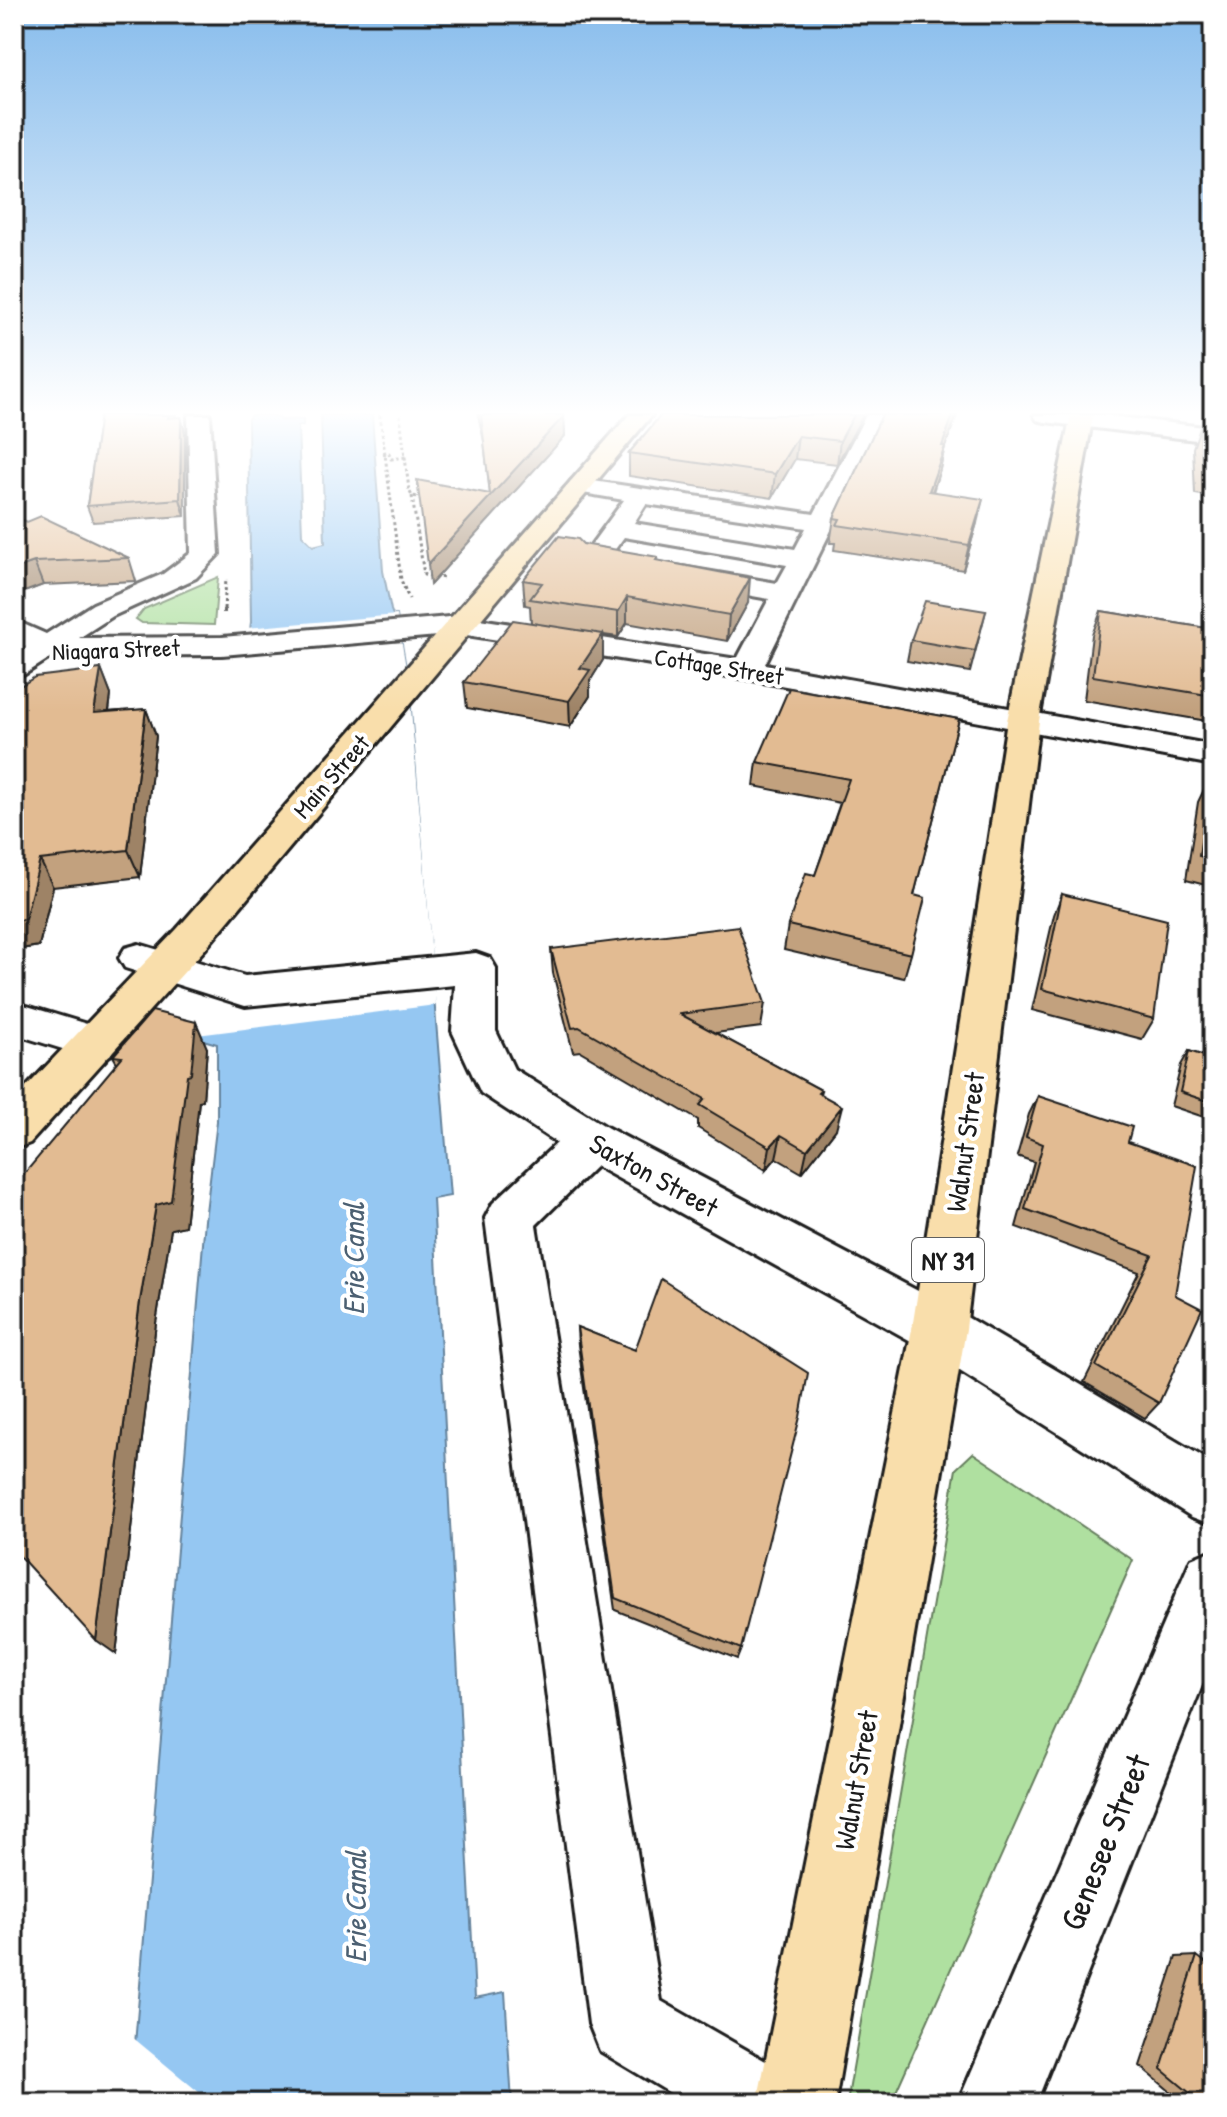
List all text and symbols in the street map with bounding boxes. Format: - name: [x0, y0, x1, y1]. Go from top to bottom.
- street label: Niagara Street: [52, 631, 181, 667]
- street label: Cottage Street: [652, 640, 787, 692]
- street label: Main Street: [286, 727, 377, 825]
- street label: Walnut Street: [936, 1069, 994, 1214]
- street label: Saxton Street: [583, 1124, 725, 1226]
- water label: Erie Canal: [333, 1201, 373, 1315]
- road number: NY 31: [912, 1238, 984, 1282]
- street label: Walnut Street: [825, 1707, 887, 1853]
- street label: Genesee Street: [1049, 1746, 1162, 1937]
- water label: Erie Canal: [335, 1849, 375, 1963]

